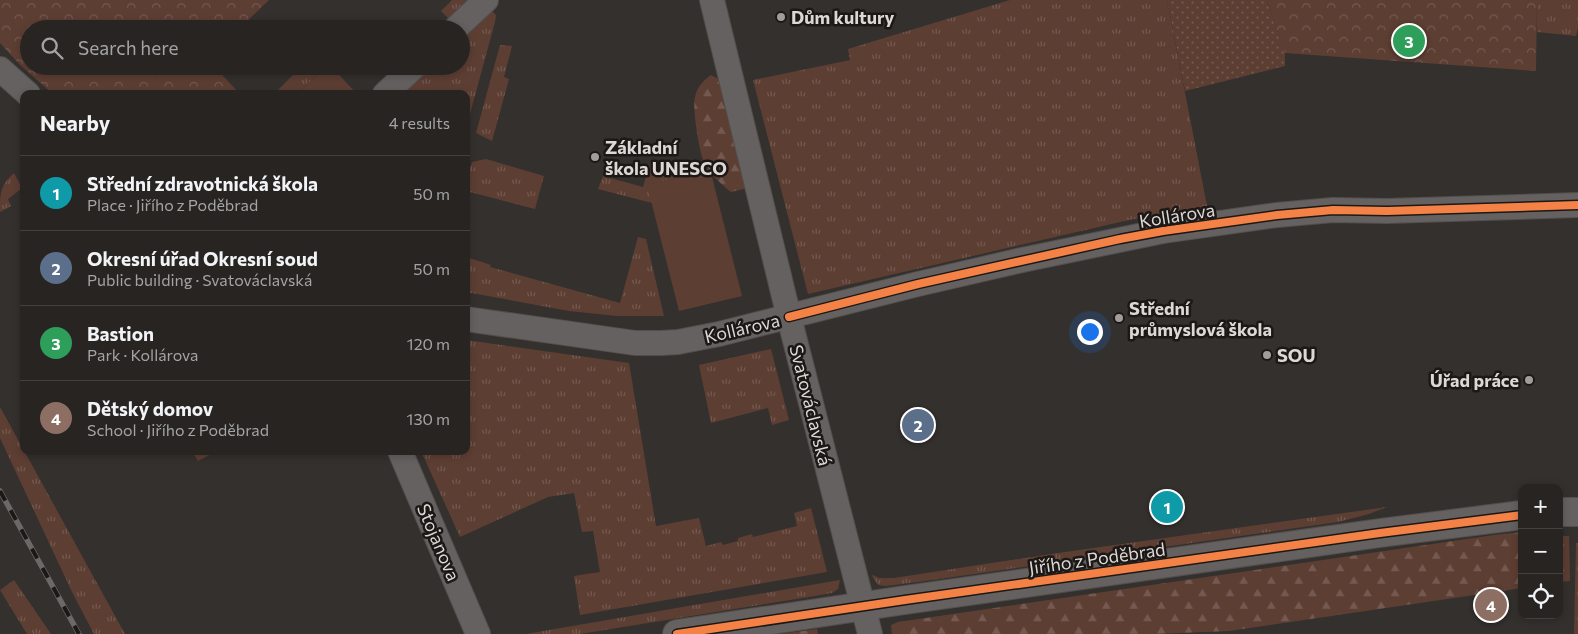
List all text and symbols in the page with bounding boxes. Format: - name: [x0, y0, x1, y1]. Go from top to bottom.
- place label: Dům kultury: [791, 6, 894, 28]
- marker: Dům kultury: [775, 11, 787, 23]
- search box: [20, 20, 470, 75]
- pin: 3: [1393, 22, 1425, 60]
- icon: search: [38, 34, 66, 62]
- text: Search here: [78, 36, 178, 59]
- text: Nearby: [40, 110, 110, 135]
- text: 4 results: [389, 113, 450, 132]
- place label: Základní škola UNESCO: [605, 136, 727, 179]
- marker: Základní škola UNESCO: [589, 151, 601, 163]
- text: Střední zdravotnická škola: [87, 172, 318, 195]
- text: 1: [52, 184, 60, 203]
- text: 50 m: [413, 184, 450, 203]
- text: Place · Jiřího z Poděbrad: [87, 195, 258, 214]
- street label: Kollárova: [1138, 198, 1216, 232]
- text: Okresní úřad Okresní soud: [87, 247, 318, 270]
- text: 2: [51, 259, 61, 278]
- text: 50 m: [413, 259, 450, 278]
- text: Public building · Svatováclavská: [87, 270, 312, 289]
- place label: Střední průmyslová škola: [1129, 297, 1272, 340]
- street label: Kollárova: [702, 309, 782, 347]
- marker: Střední průmyslová škola: [1113, 312, 1125, 324]
- your location: [1077, 319, 1103, 345]
- text: Bastion: [87, 322, 154, 345]
- text: 3: [51, 334, 61, 353]
- text: 120 m: [407, 334, 450, 353]
- street label: Svatováclavská: [785, 342, 837, 468]
- place label: SOU: [1277, 344, 1316, 366]
- text: Park · Kollárova: [87, 345, 198, 364]
- marker: SOU: [1261, 349, 1273, 361]
- place label: Úřad práce: [1430, 369, 1519, 391]
- marker: Úřad práce: [1523, 374, 1535, 386]
- text: Dětský domov: [87, 397, 213, 420]
- pin: 2: [902, 406, 934, 444]
- text: 4: [51, 409, 61, 428]
- text: 130 m: [407, 409, 450, 428]
- text: School · Jiřího z Poděbrad: [87, 420, 269, 439]
- map controls: [1518, 484, 1563, 619]
- button: +: [1518, 484, 1563, 529]
- pin: 1: [1151, 488, 1183, 526]
- street label: Stojanova: [413, 500, 465, 584]
- button: −: [1518, 529, 1563, 574]
- street label: Jiřího z Poděbrad: [1027, 538, 1167, 578]
- button: locate: [1518, 574, 1563, 619]
- pin: 4: [1475, 586, 1507, 624]

